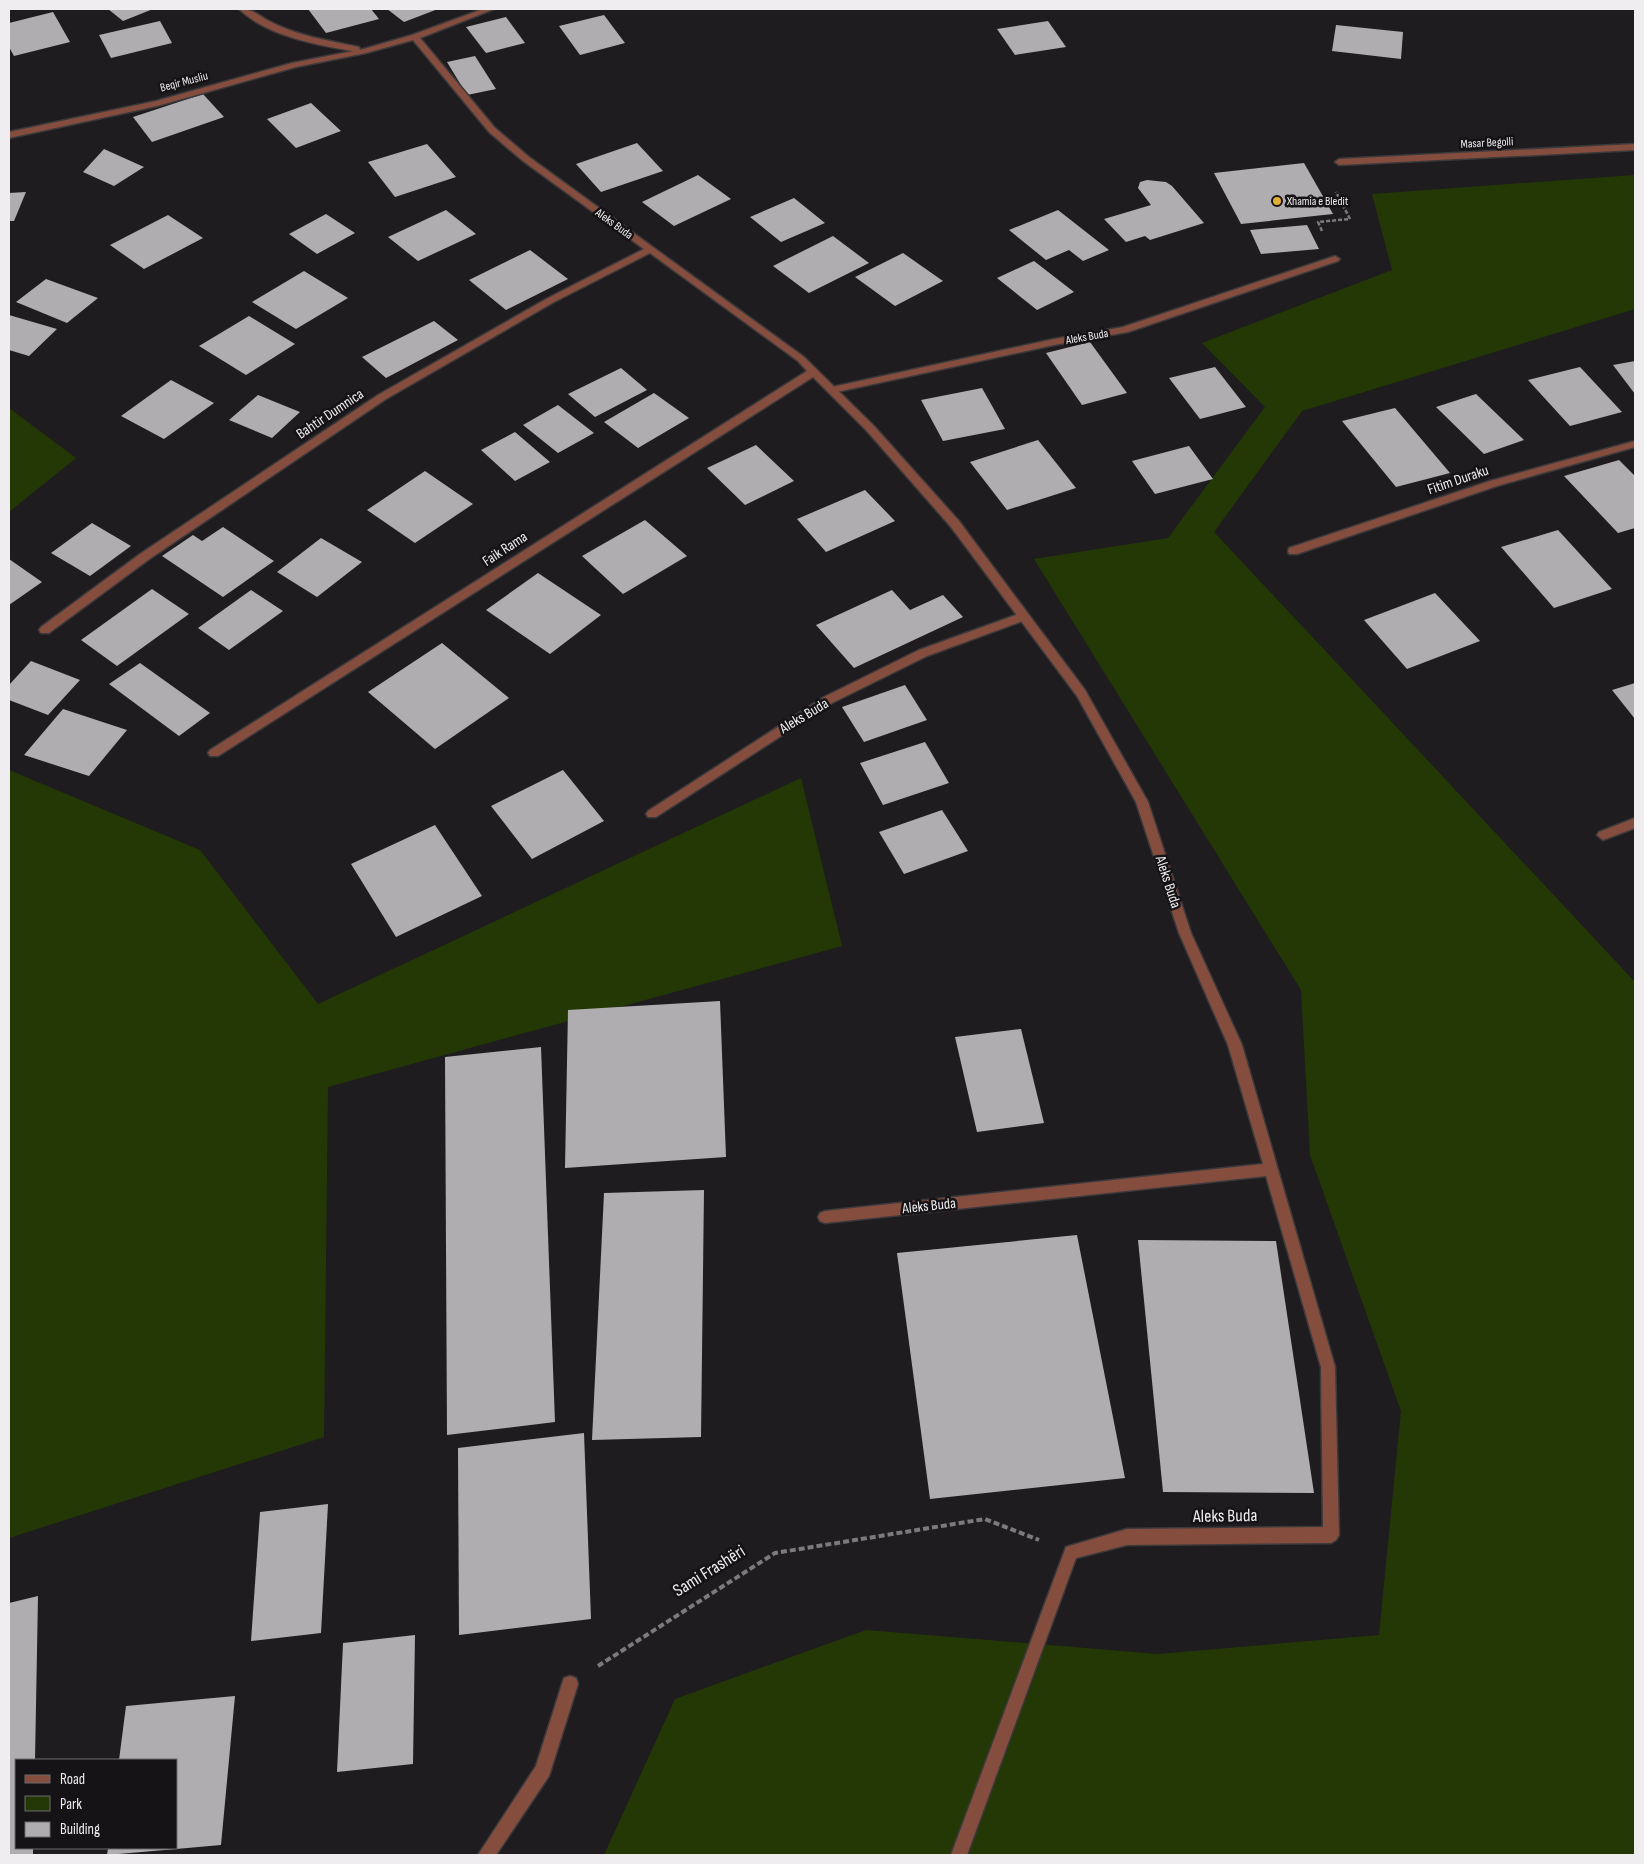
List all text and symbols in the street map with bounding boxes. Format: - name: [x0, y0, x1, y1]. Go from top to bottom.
- street label: Beqir Musliu: [158, 68, 210, 96]
- street label: Masar Begolli: [1460, 134, 1514, 152]
- place label: Xhamia e Bledit: [1286, 194, 1349, 209]
- marker: Xhamia e Bledit: [1271, 195, 1283, 207]
- street label: Aleks Buda: [591, 205, 636, 243]
- street label: Aleks Buda: [1064, 326, 1110, 348]
- street label: Bahtir Dumnica: [293, 384, 367, 443]
- street label: Fitim Duraku: [1425, 461, 1491, 499]
- street label: Faik Rama: [479, 527, 531, 571]
- street label: Aleks Buda: [775, 694, 832, 738]
- street label: Aleks Buda: [1150, 853, 1185, 911]
- street label: Aleks Buda: [900, 1194, 957, 1218]
- street label: Aleks Buda: [1192, 1505, 1257, 1527]
- street label: Sami Frashëri: [669, 1541, 749, 1601]
- legend: [15, 1759, 178, 1849]
- text: Road: [60, 1770, 85, 1789]
- text: Park: [60, 1795, 82, 1814]
- text: Building: [60, 1820, 100, 1839]

